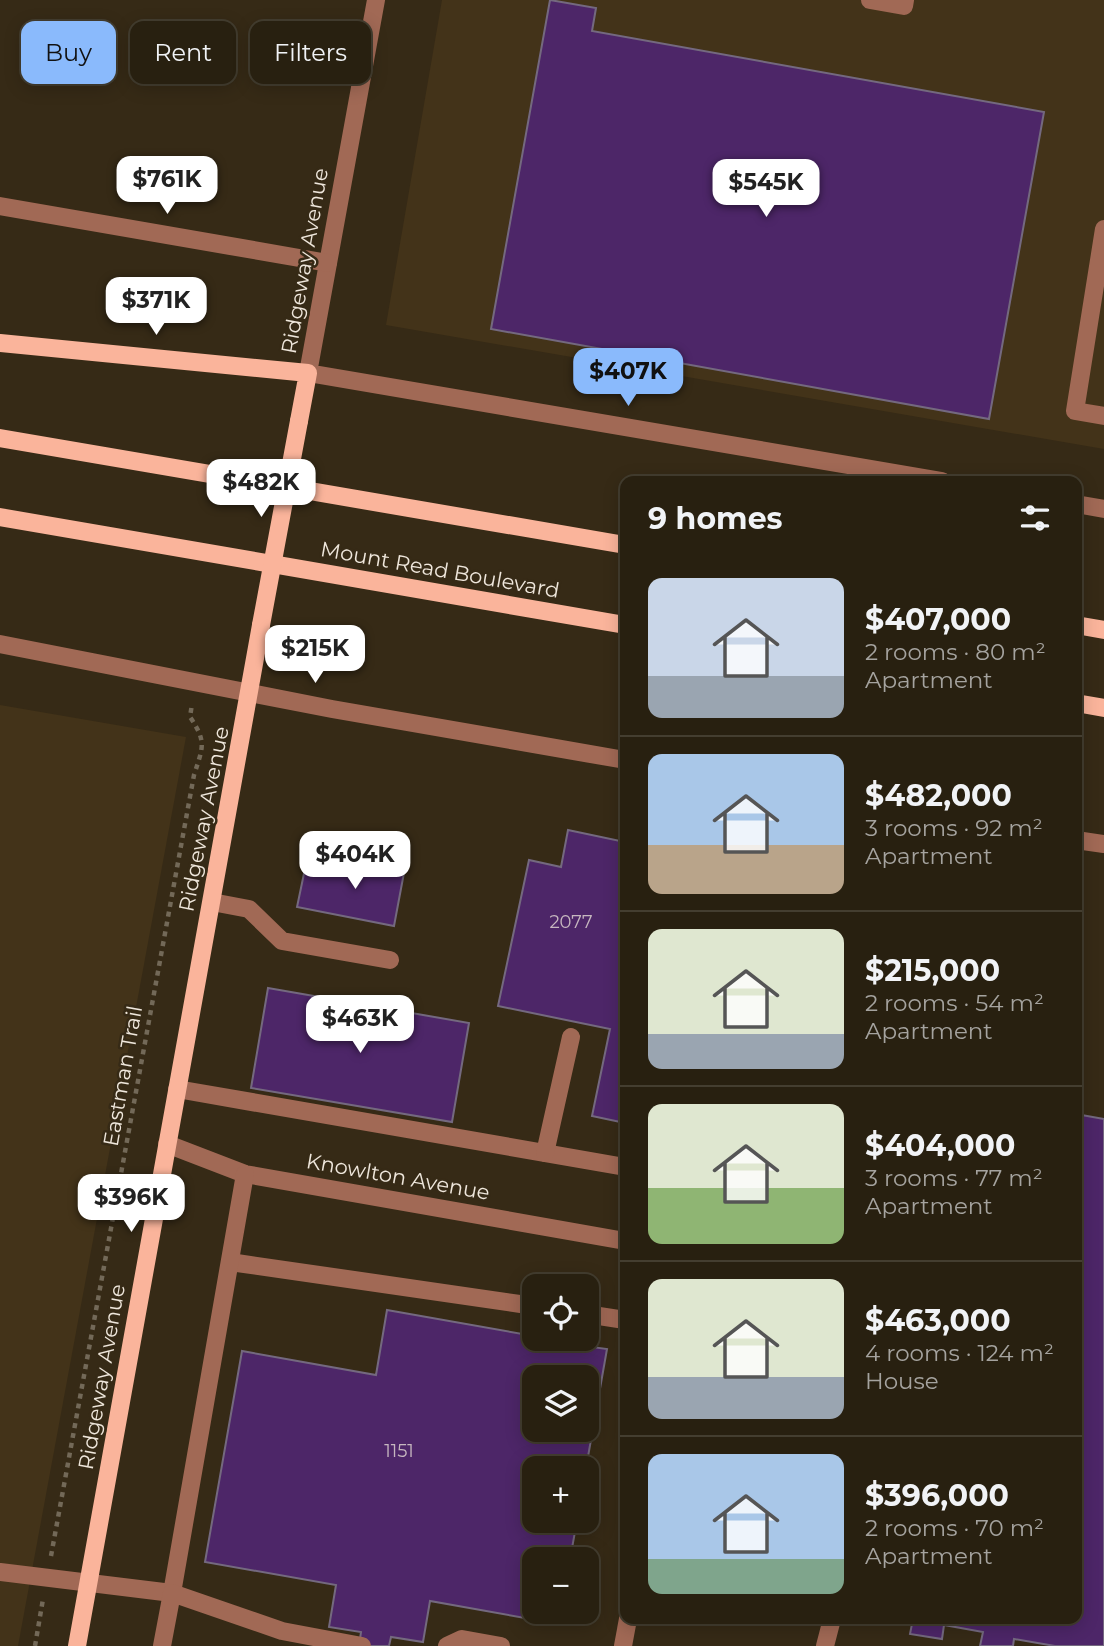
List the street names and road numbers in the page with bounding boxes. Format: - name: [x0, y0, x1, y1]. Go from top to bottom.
- street label: Ridgeway Avenue: [276, 166, 333, 356]
- street label: Mount Read Boulevard: [319, 536, 562, 603]
- street label: Ridgeway Avenue: [173, 724, 234, 914]
- street label: Eastman Trail: [98, 1004, 147, 1148]
- street label: Knowlton Avenue: [304, 1148, 492, 1205]
- street label: Ridgeway Avenue: [73, 1282, 130, 1472]

